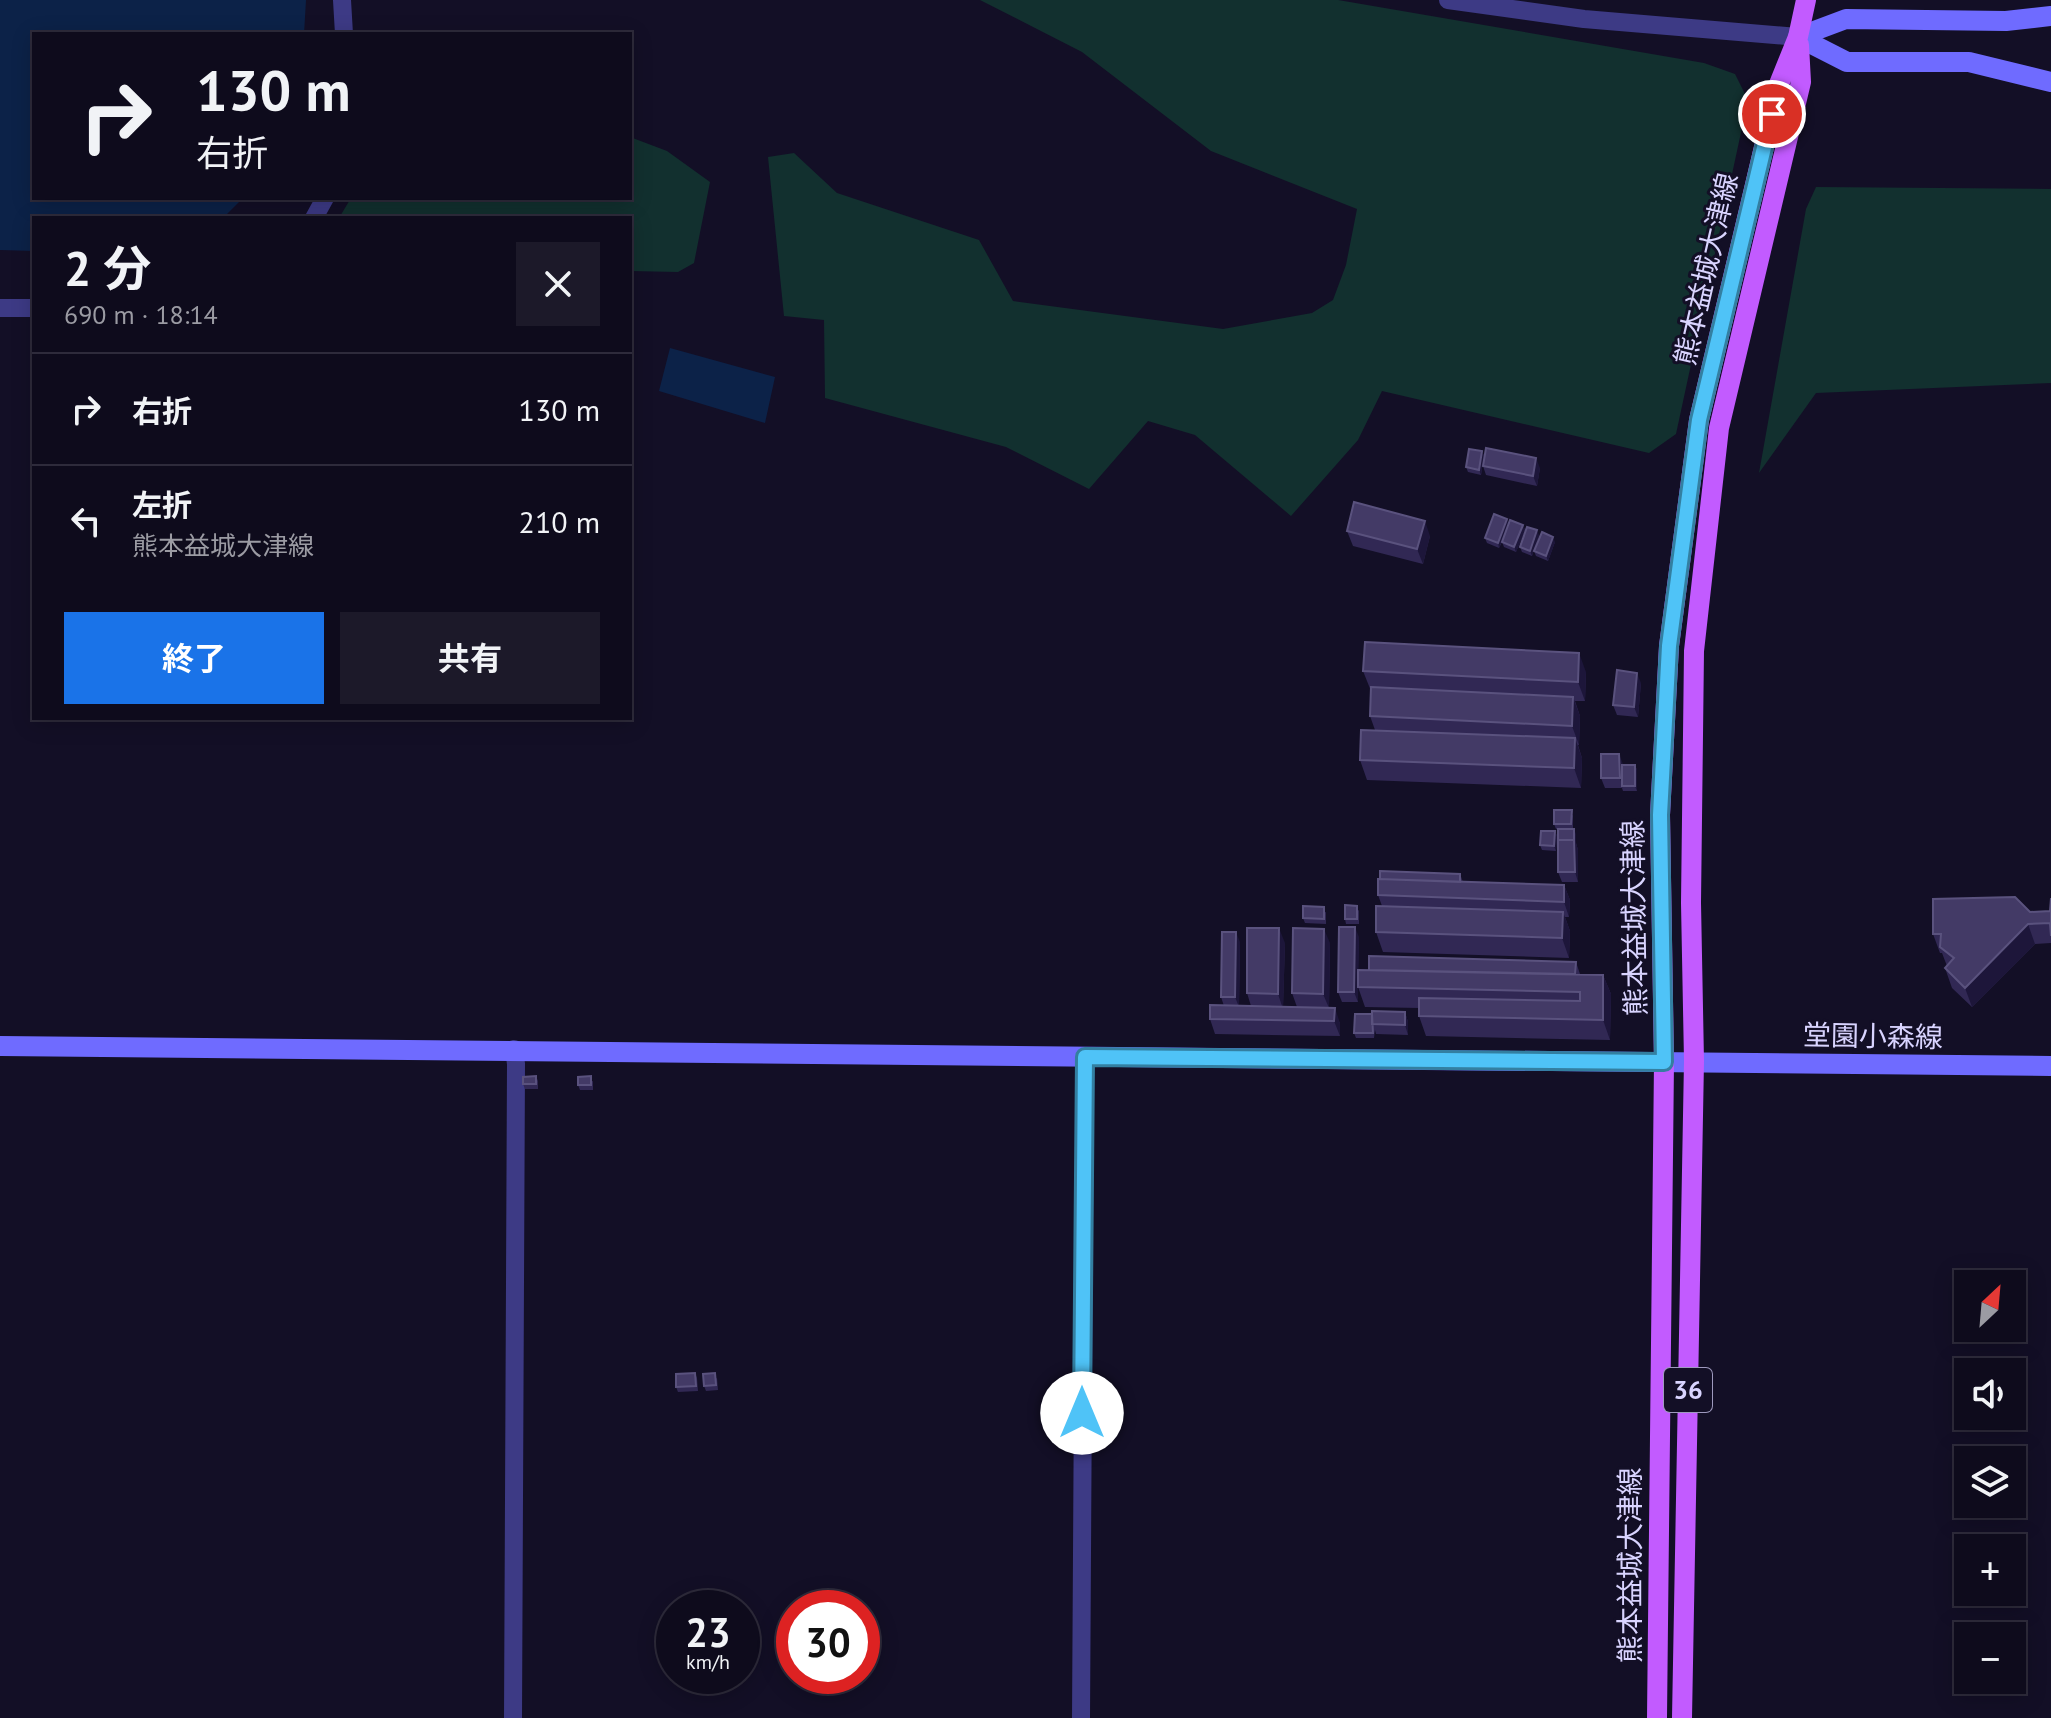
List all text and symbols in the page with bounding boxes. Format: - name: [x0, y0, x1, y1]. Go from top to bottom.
- text: 130 m: [196, 54, 351, 126]
- icon: right: [64, 64, 168, 168]
- pin: [1738, 80, 1806, 148]
- icon: arrive: [1750, 92, 1794, 136]
- text: 右折: [196, 129, 268, 176]
- street label: 熊本益城大津線: [1665, 169, 1746, 369]
- text: 2 分: [64, 237, 151, 299]
- button: close: [516, 242, 600, 326]
- text: 690 m · 18:14: [64, 298, 218, 331]
- icon: right: [64, 387, 108, 431]
- text: 130 m: [519, 390, 600, 429]
- text: 右折: [132, 391, 192, 430]
- text: 左折: [132, 485, 192, 524]
- icon: left: [64, 499, 108, 543]
- text: 210 m: [519, 502, 600, 541]
- text: 熊本益城大津線: [132, 529, 314, 562]
- button: 終了: [64, 612, 324, 704]
- button: 共有: [340, 612, 600, 704]
- street label: 熊本益城大津線: [1613, 820, 1654, 1016]
- street label: 堂園小森線: [1803, 1016, 1943, 1055]
- north arrow: [1954, 1270, 2026, 1342]
- map controls: [1954, 1270, 2026, 1694]
- button: sound: [1954, 1358, 2026, 1430]
- road number: 36: [1664, 1368, 1712, 1412]
- position arrow: [1040, 1371, 1124, 1455]
- button: layers: [1954, 1446, 2026, 1518]
- street label: 熊本益城大津線: [1611, 1467, 1648, 1663]
- button: +: [1954, 1534, 2026, 1606]
- speed limit sign: 30: [776, 1590, 880, 1694]
- text: 23: [685, 1606, 731, 1658]
- button: −: [1954, 1622, 2026, 1694]
- text: km/h: [686, 1649, 730, 1675]

